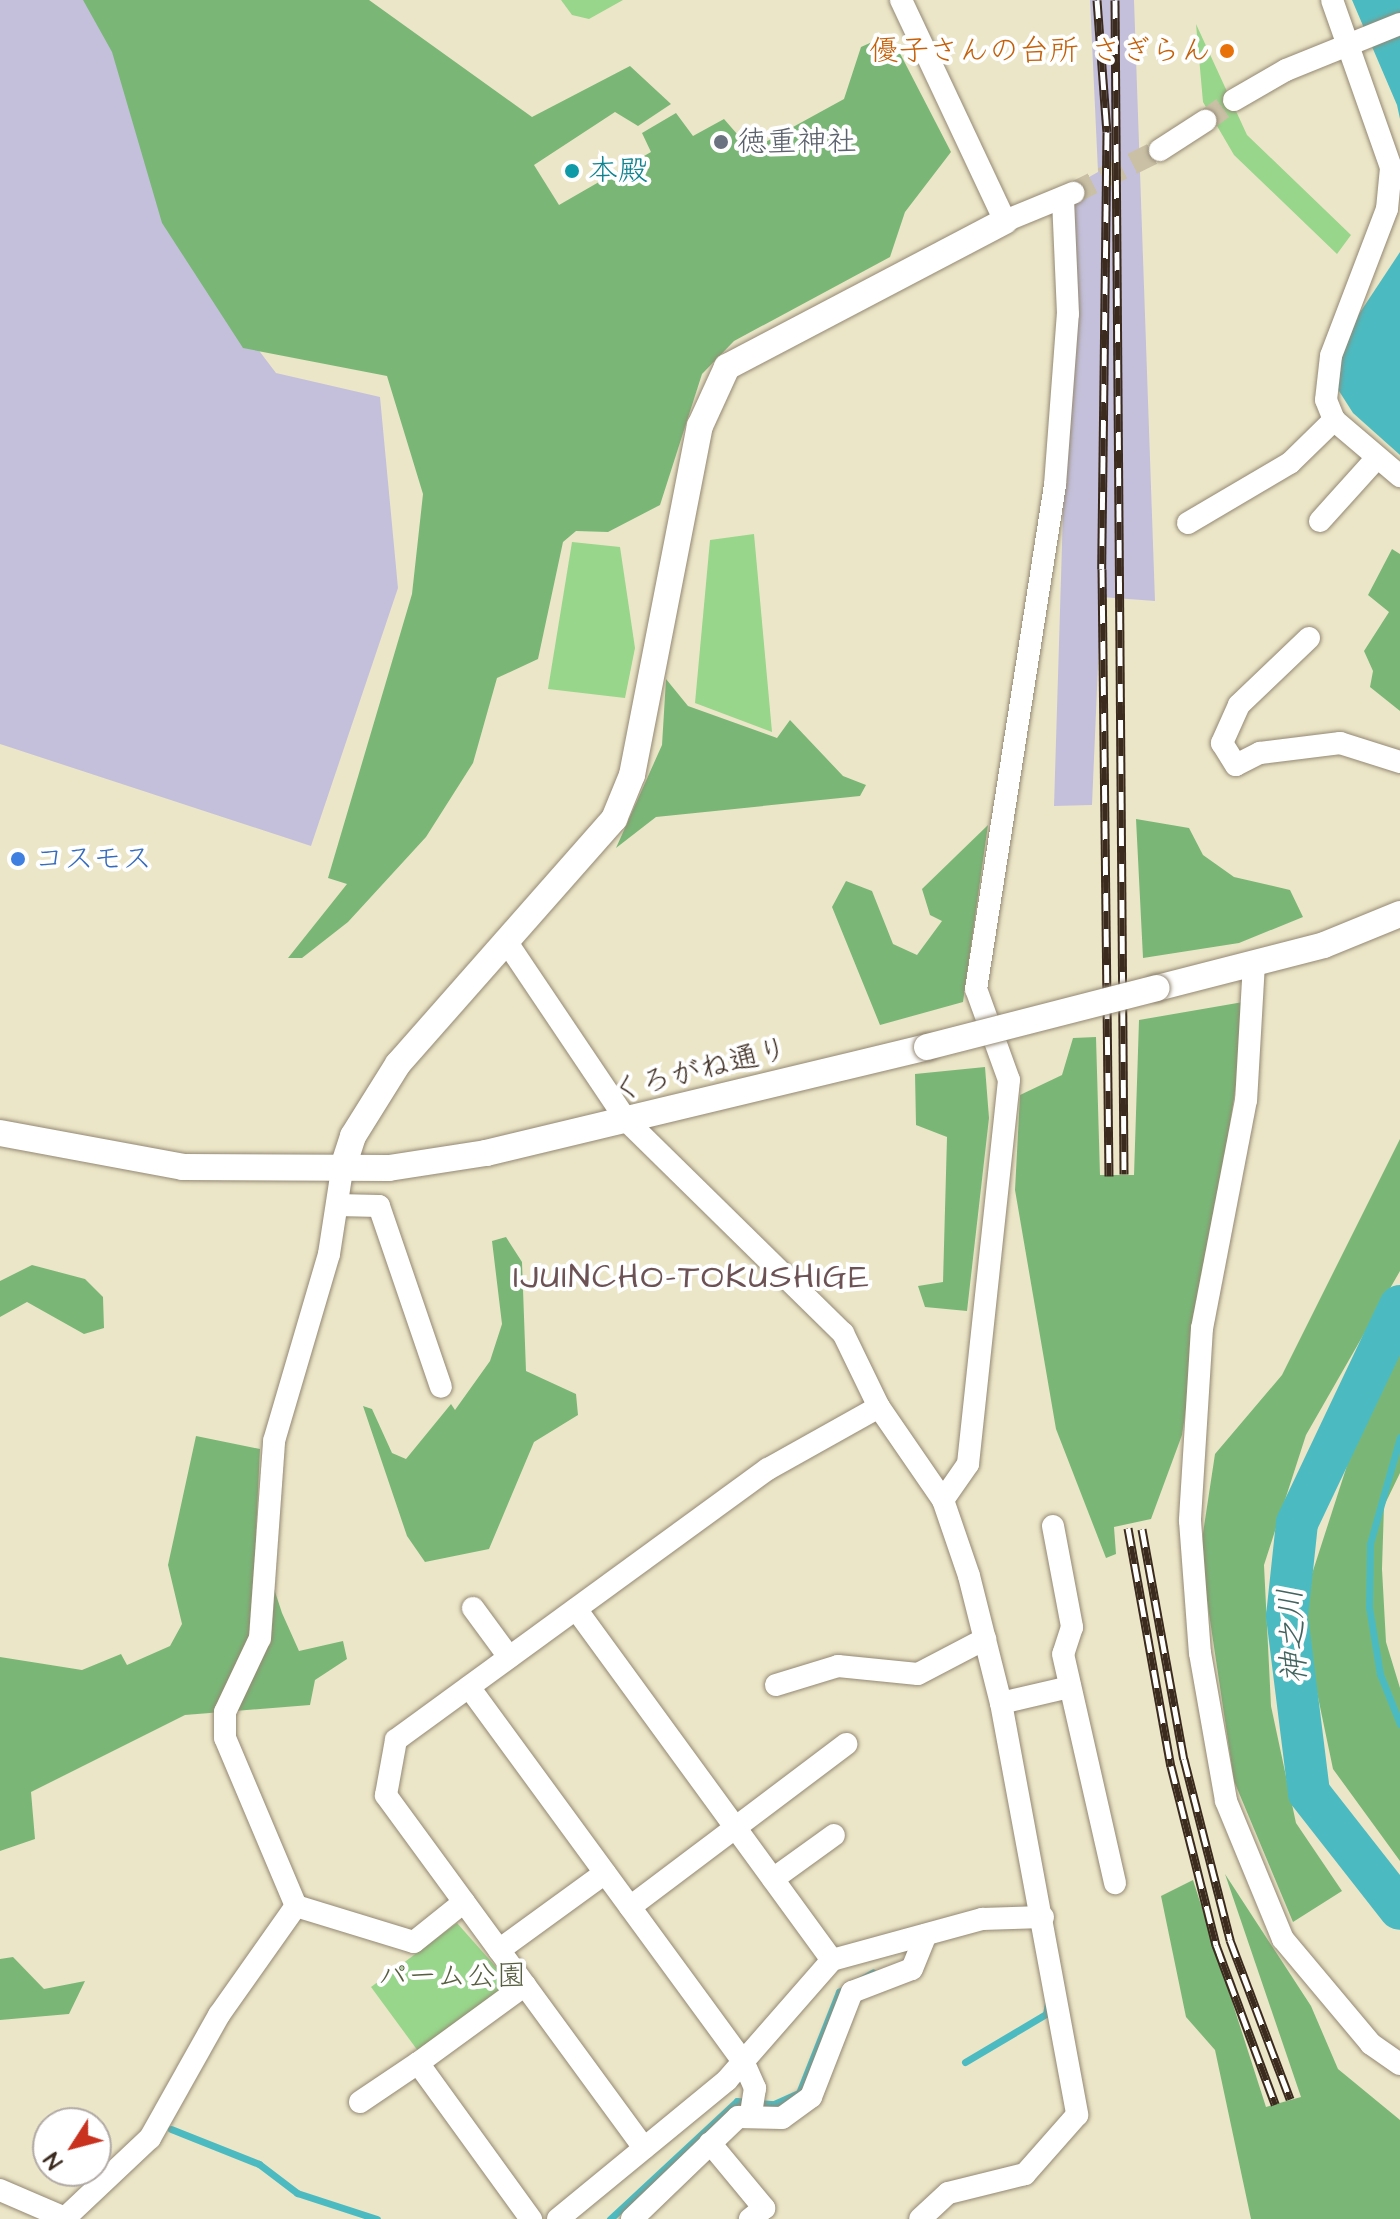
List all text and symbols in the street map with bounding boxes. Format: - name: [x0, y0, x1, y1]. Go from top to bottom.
- place label: 優子さんの台所 さぎらん: [869, 33, 1211, 69]
- marker: 優子さんの台所 さぎらん: [1218, 42, 1236, 60]
- place label: 徳重神社: [737, 124, 857, 160]
- marker: 徳重神社: [712, 133, 730, 151]
- place label: 本殿: [588, 153, 648, 189]
- marker: 本殿: [563, 162, 581, 180]
- place label: コスモス: [34, 841, 154, 877]
- marker: コスモス: [9, 850, 27, 868]
- street label: くろがね通り: [608, 1031, 792, 1109]
- district label: IJUINCHO-TOKUSHIGE: [513, 1258, 871, 1298]
- water label: 神之川: [1272, 1587, 1316, 1685]
- park label: パーム公園: [377, 1958, 527, 1994]
- north arrow: [32, 2107, 112, 2187]
- text: N: [37, 2146, 70, 2175]

